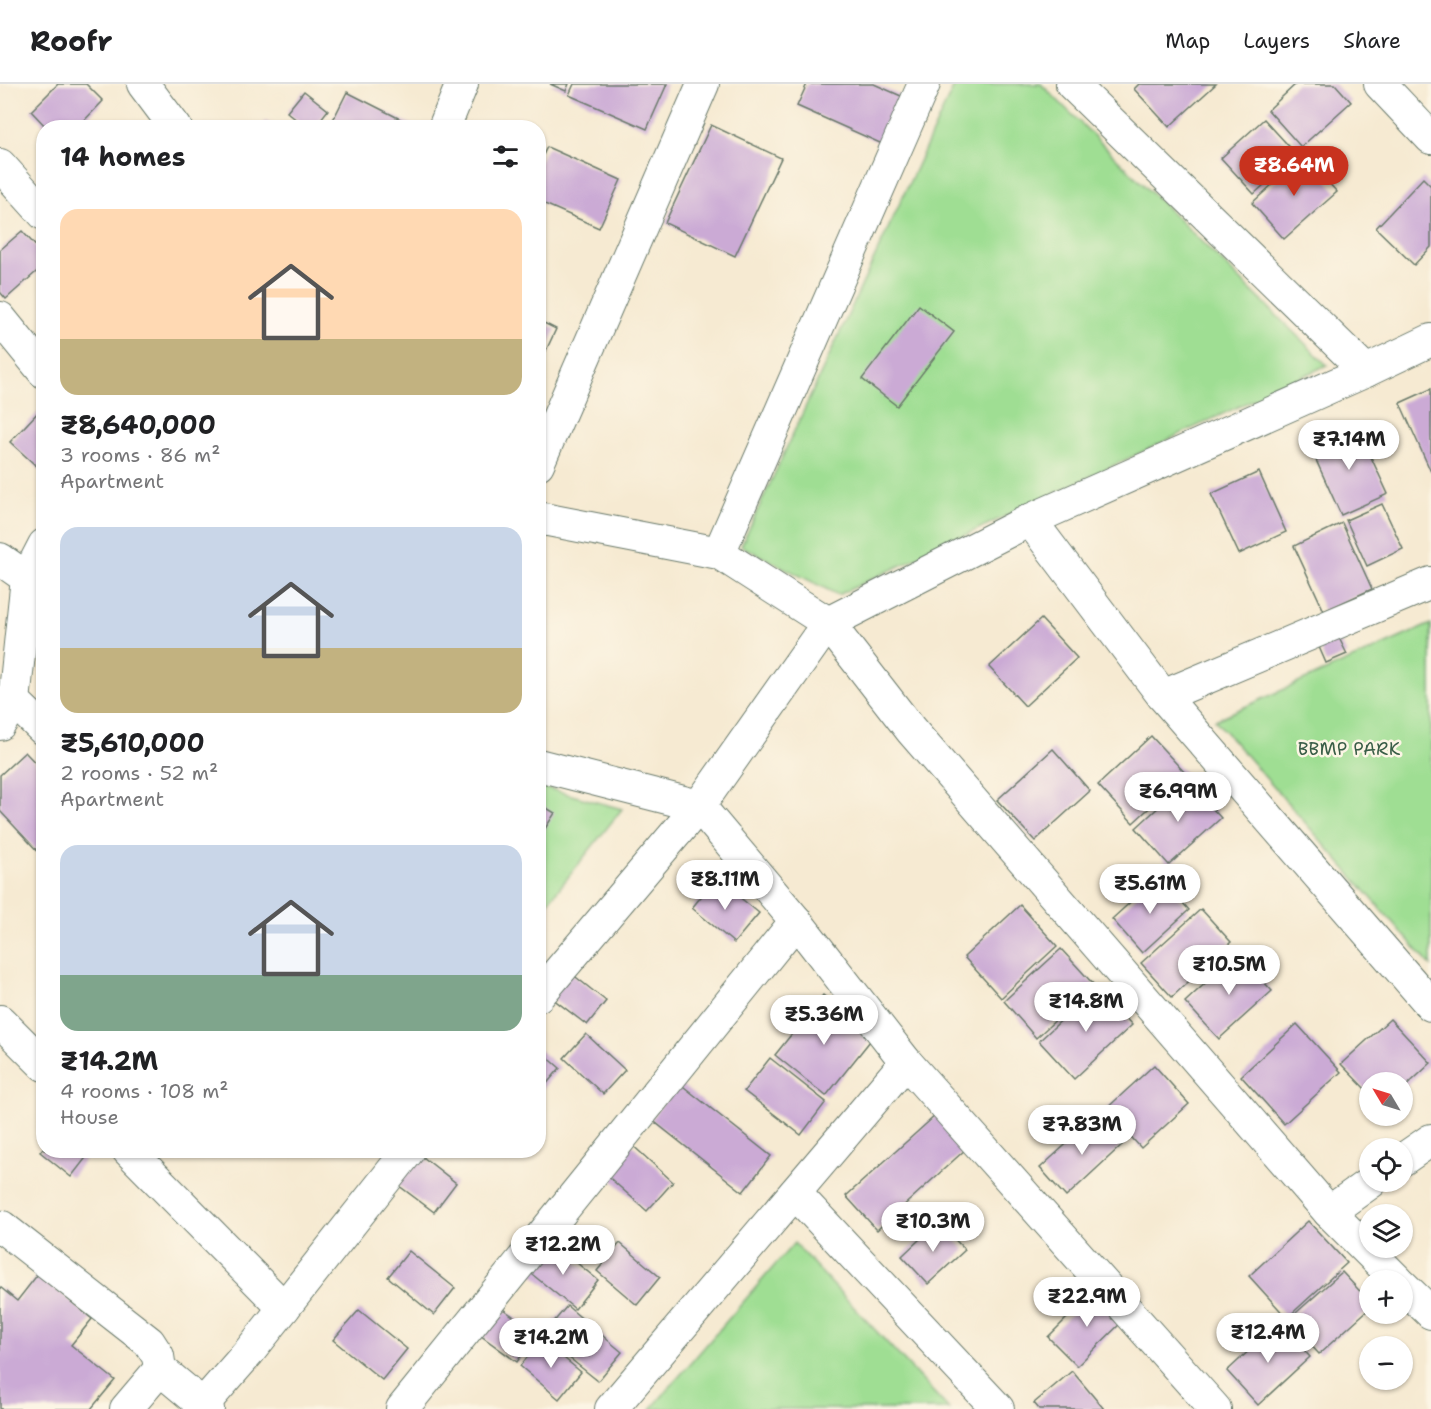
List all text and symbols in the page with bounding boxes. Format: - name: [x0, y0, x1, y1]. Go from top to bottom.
- text: Roofr: [30, 22, 112, 60]
- text: Map: [1165, 27, 1210, 55]
- text: Layers: [1243, 27, 1310, 55]
- text: Share: [1343, 27, 1401, 55]
- text: 14 homes: [60, 139, 186, 174]
- icon: filters: [489, 140, 522, 173]
- pin: ₹8.64M: [1245, 146, 1343, 197]
- text: ₹8.64M: [1253, 152, 1335, 178]
- icon: home: [237, 248, 345, 356]
- text: ₹8,640,000: [60, 407, 216, 442]
- pin: ₹7.14M: [1300, 420, 1398, 471]
- text: ₹7.14M: [1312, 426, 1386, 452]
- text: 3 rooms · 86 m²: [60, 442, 220, 468]
- text: Apartment: [60, 468, 164, 494]
- icon: home: [237, 566, 345, 674]
- text: ₹5,610,000: [60, 725, 205, 760]
- park label: BBMP PARK: [1298, 737, 1401, 761]
- text: 2 rooms · 52 m²: [60, 760, 218, 786]
- pin: ₹6.99M: [1129, 772, 1227, 823]
- text: ₹6.99M: [1138, 778, 1218, 804]
- text: Apartment: [60, 786, 164, 812]
- pin: ₹8.11M: [676, 860, 774, 911]
- pin: ₹5.61M: [1101, 864, 1199, 915]
- text: ₹8.11M: [690, 866, 760, 892]
- text: ₹5.61M: [1113, 870, 1187, 896]
- icon: home: [237, 884, 345, 992]
- pin: ₹10.5M: [1180, 945, 1278, 996]
- text: ₹10.5M: [1192, 951, 1266, 977]
- pin: ₹14.8M: [1037, 982, 1135, 1033]
- text: ₹14.8M: [1048, 988, 1124, 1014]
- pin: ₹5.36M: [775, 995, 873, 1046]
- text: ₹5.36M: [784, 1001, 864, 1027]
- text: ₹14.2M: [60, 1043, 158, 1078]
- north arrow: [1359, 1072, 1413, 1126]
- map controls: [1359, 1072, 1413, 1390]
- text: 4 rooms · 108 m²: [60, 1078, 229, 1104]
- text: House: [60, 1104, 119, 1130]
- pin: ₹7.83M: [1033, 1105, 1131, 1156]
- text: ₹7.83M: [1042, 1111, 1122, 1137]
- button: locate: [1359, 1138, 1413, 1192]
- pin: ₹10.3M: [884, 1202, 982, 1253]
- button: layers: [1359, 1204, 1413, 1258]
- text: ₹10.3M: [895, 1208, 971, 1234]
- pin: ₹12.2M: [514, 1225, 612, 1276]
- text: ₹12.2M: [525, 1231, 601, 1257]
- button: +: [1359, 1270, 1413, 1324]
- pin: ₹22.9M: [1038, 1277, 1136, 1328]
- text: ₹22.9M: [1047, 1283, 1127, 1309]
- pin: ₹12.4M: [1219, 1313, 1317, 1364]
- pin: ₹14.2M: [502, 1318, 600, 1369]
- text: ₹12.4M: [1230, 1319, 1306, 1345]
- text: ₹14.2M: [513, 1324, 589, 1350]
- button: −: [1359, 1336, 1413, 1390]

